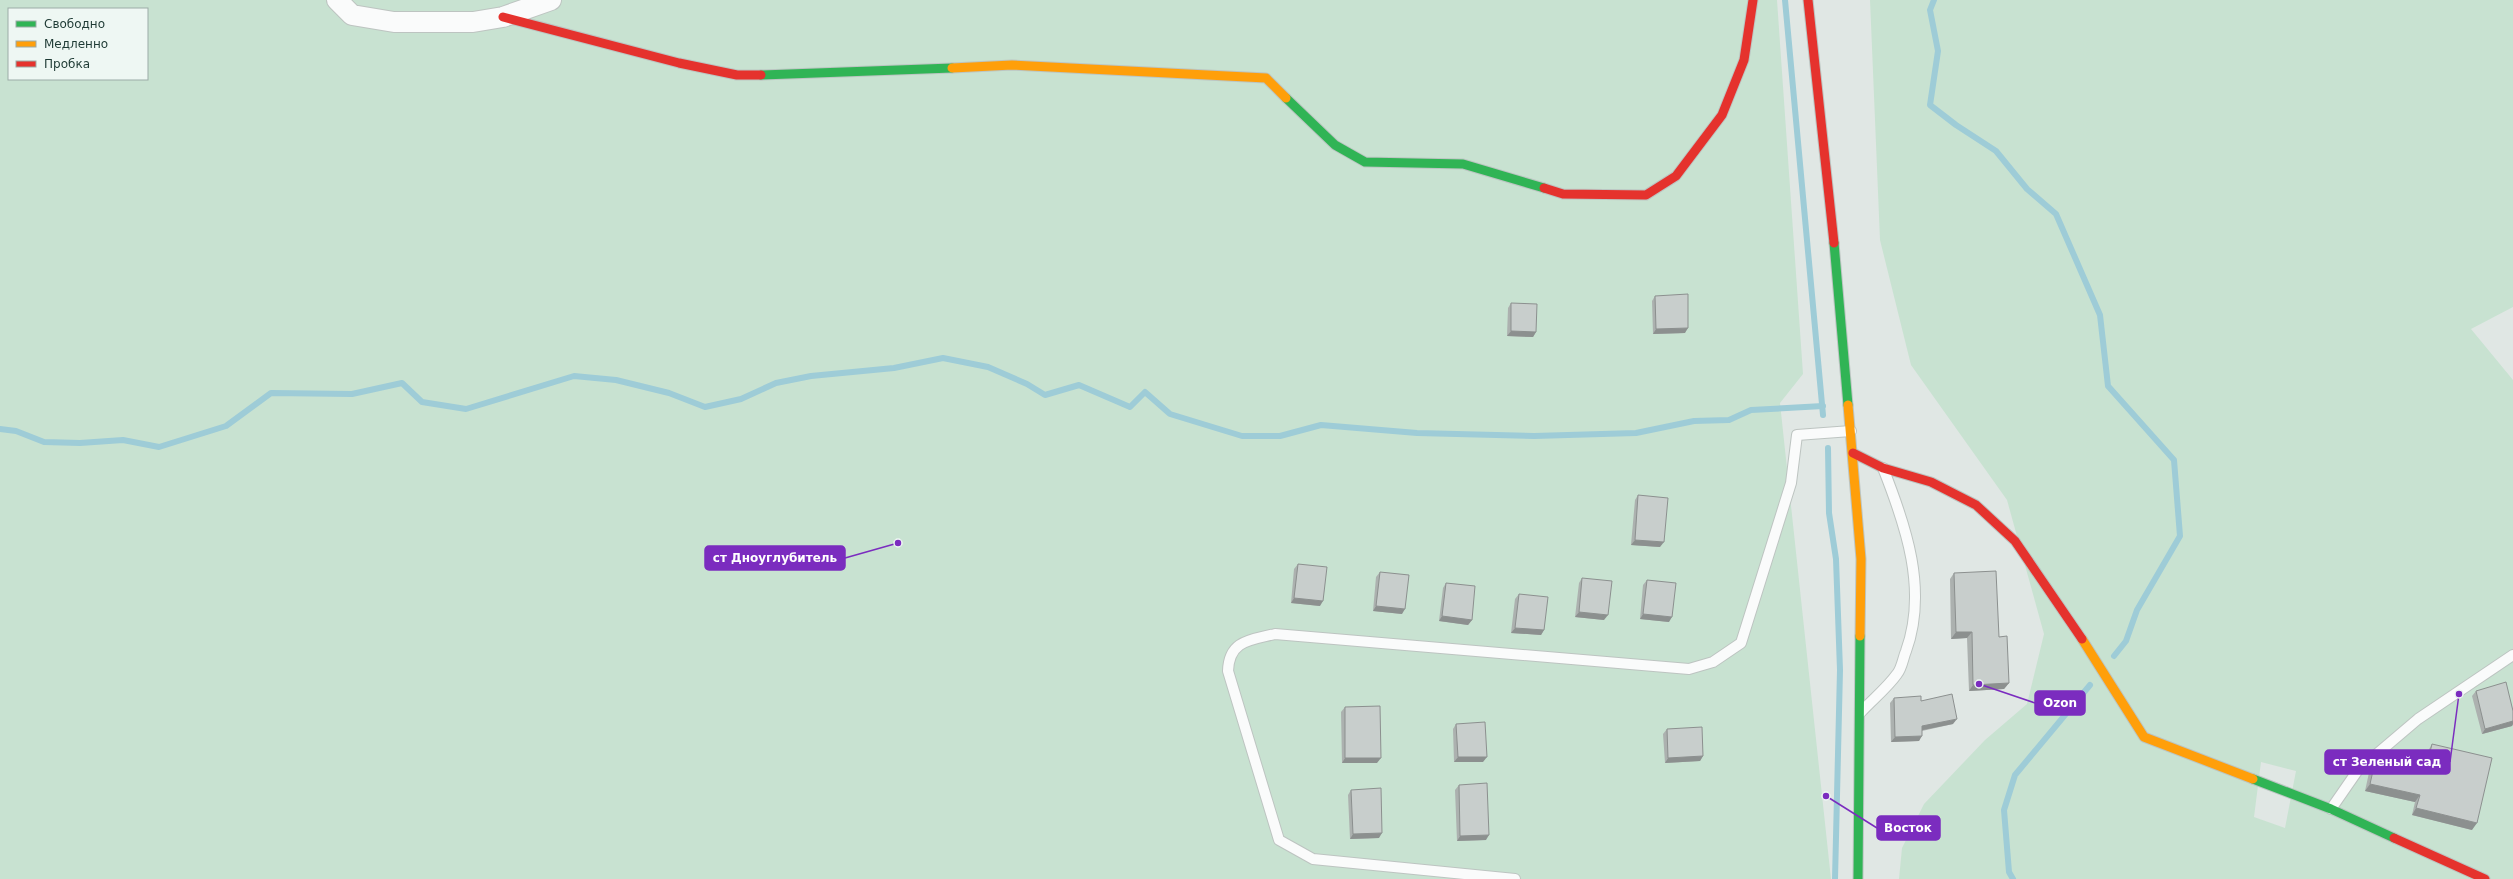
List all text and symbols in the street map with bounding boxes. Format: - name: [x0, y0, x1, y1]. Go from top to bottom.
- legend: [8, 8, 148, 80]
- text: Свободно: [44, 17, 105, 31]
- text: Медленно: [44, 37, 108, 51]
- text: Пробка: [44, 57, 90, 71]
- callout: ст Дноуглубитель: [705, 546, 845, 570]
- text: ст Дноуглубитель: [713, 551, 838, 565]
- callout: Ozon: [2035, 691, 2085, 715]
- text: Ozon: [2043, 696, 2077, 710]
- callout: ст Зеленый сад: [2325, 750, 2450, 774]
- text: ст Зеленый сад: [2333, 755, 2442, 769]
- callout: Восток: [1877, 816, 1940, 840]
- text: Восток: [1884, 821, 1932, 835]

